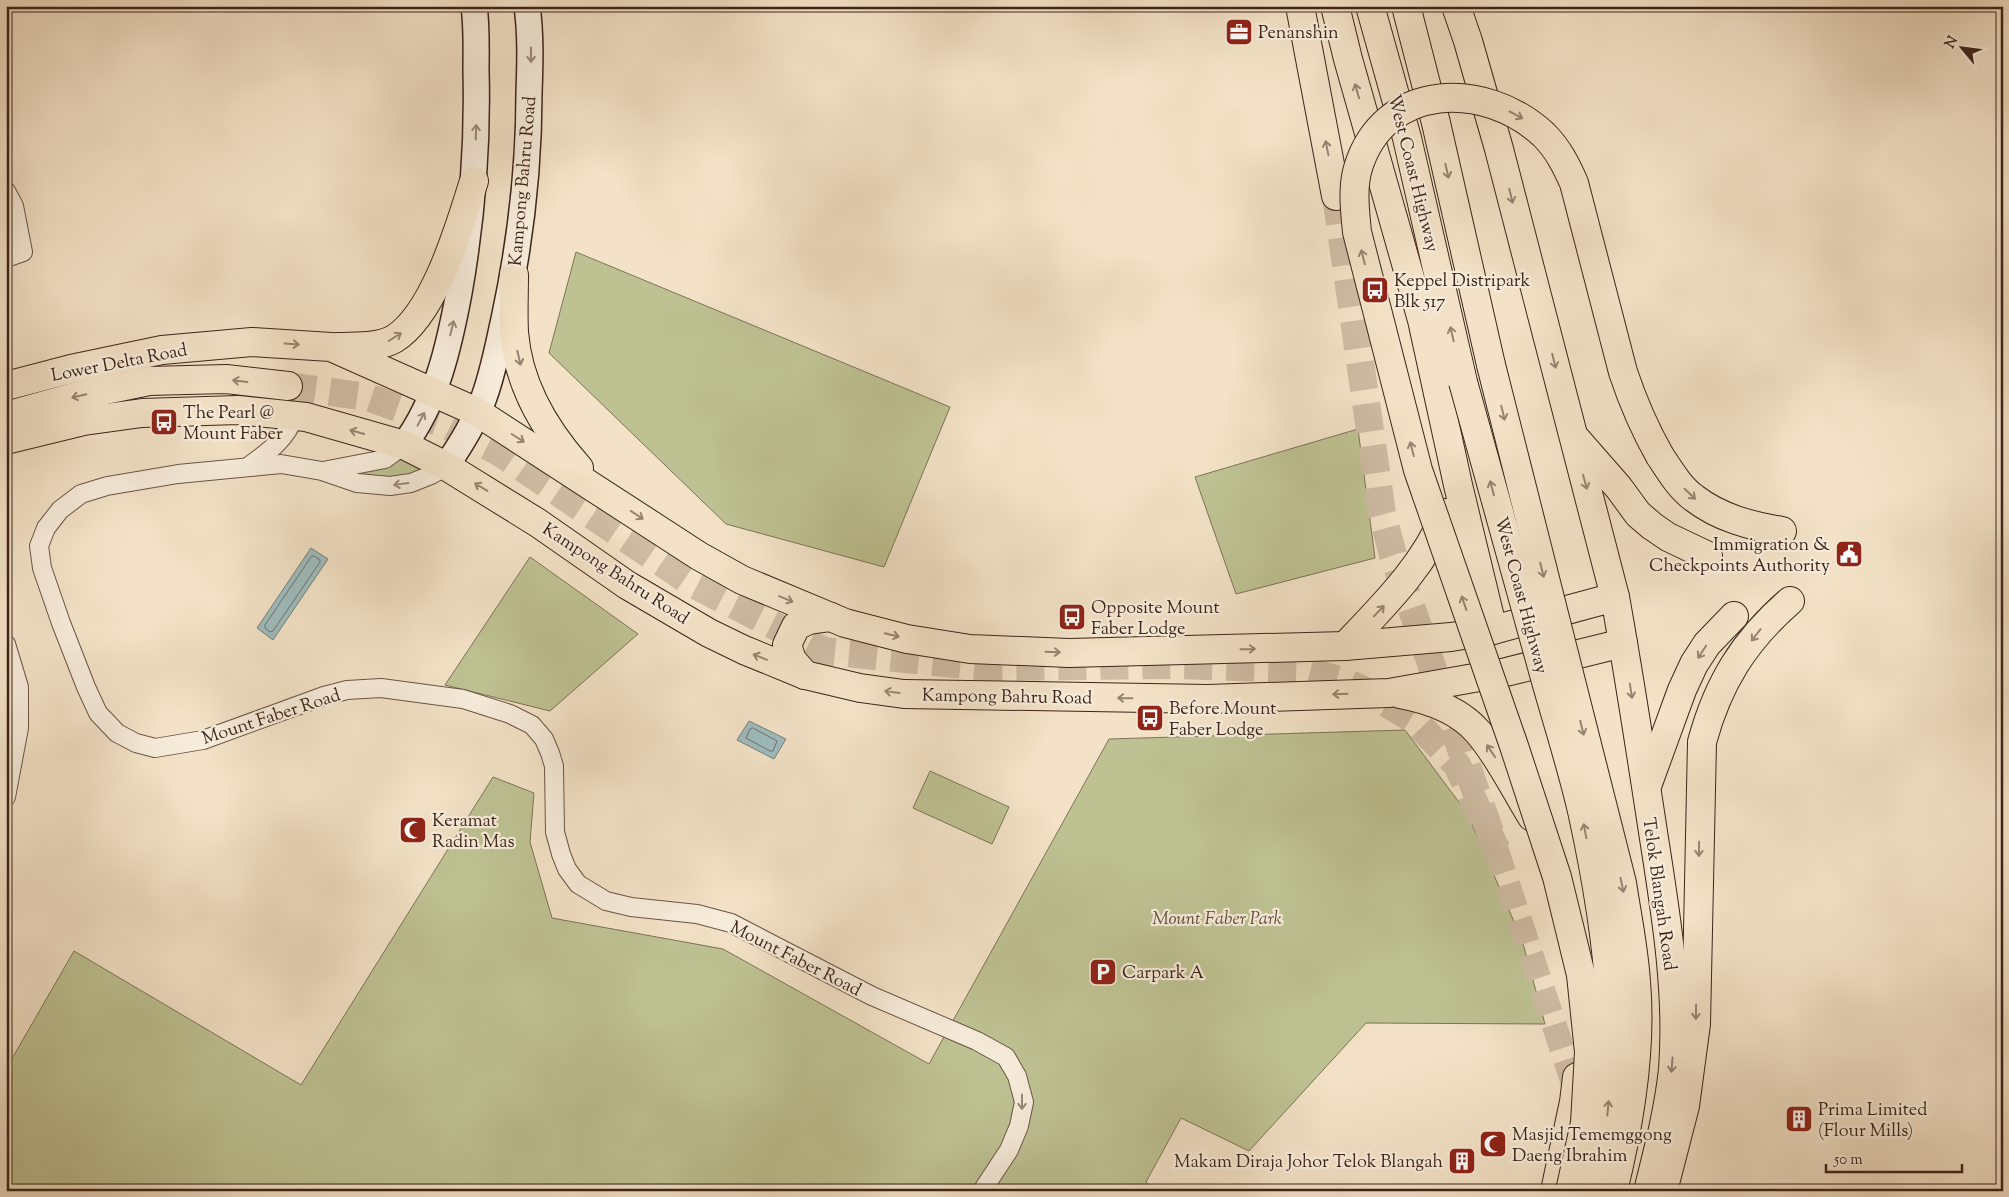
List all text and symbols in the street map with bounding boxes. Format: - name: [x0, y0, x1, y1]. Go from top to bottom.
- office icon: Penanshin: [1224, 17, 1254, 47]
- place label: Penanshin: [1258, 21, 1339, 47]
- north arrow: [1936, 22, 1986, 72]
- text: N: [1941, 33, 1964, 52]
- one-way arrow: [526, 47, 535, 63]
- one-way arrow: [1352, 83, 1362, 99]
- street label: West Coast Highway: [1380, 92, 1444, 255]
- street label: Kampong Bahru Road: [504, 95, 544, 267]
- one-way arrow: [1509, 110, 1524, 120]
- one-way arrow: [472, 124, 481, 140]
- one-way arrow: [1322, 141, 1332, 157]
- one-way arrow: [1443, 162, 1452, 178]
- one-way arrow: [1507, 188, 1517, 204]
- one-way arrow: [1358, 250, 1367, 266]
- place label: Keppel Distripark Blk 517: [1394, 269, 1530, 316]
- bus stop icon: Keppel Distripark Blk 517: [1360, 275, 1390, 305]
- one-way arrow: [448, 320, 457, 336]
- one-way arrow: [1447, 327, 1456, 343]
- one-way arrow: [388, 331, 402, 342]
- street label: Lower Delta Road: [49, 338, 190, 390]
- one-way arrow: [283, 340, 299, 349]
- one-way arrow: [515, 350, 524, 366]
- one-way arrow: [1549, 353, 1559, 369]
- one-way arrow: [232, 376, 248, 386]
- one-way arrow: [71, 391, 87, 401]
- place label: The Pearl @ Mount Faber: [183, 401, 283, 448]
- one-way arrow: [1499, 404, 1508, 420]
- bus stop icon: The Pearl @ Mount Faber: [149, 407, 179, 437]
- one-way arrow: [417, 412, 426, 427]
- one-way arrow: [350, 426, 366, 436]
- one-way arrow: [511, 433, 525, 443]
- one-way arrow: [1407, 441, 1416, 457]
- one-way arrow: [1580, 474, 1590, 490]
- one-way arrow: [393, 480, 409, 490]
- one-way arrow: [1487, 480, 1497, 496]
- one-way arrow: [475, 482, 489, 492]
- one-way arrow: [1684, 488, 1696, 500]
- one-way arrow: [630, 510, 644, 520]
- street label: West Coast Highway: [1487, 514, 1554, 677]
- street label: Kampong Bahru Road: [536, 517, 693, 632]
- place label: Immigration & Checkpoints Authority: [1649, 533, 1830, 580]
- public building icon: Immigration & Checkpoints Authority: [1834, 539, 1864, 569]
- one-way arrow: [1538, 562, 1548, 578]
- one-way arrow: [778, 595, 794, 604]
- one-way arrow: [1459, 595, 1468, 611]
- place label: Opposite Mount Faber Lodge: [1091, 596, 1220, 643]
- bus stop icon: Opposite Mount Faber Lodge: [1057, 602, 1087, 632]
- one-way arrow: [1373, 605, 1385, 618]
- one-way arrow: [1750, 628, 1761, 641]
- one-way arrow: [883, 631, 899, 640]
- one-way arrow: [1240, 644, 1256, 654]
- one-way arrow: [1696, 644, 1706, 658]
- one-way arrow: [1045, 648, 1061, 657]
- one-way arrow: [753, 651, 768, 661]
- street label: Mount Faber Road: [199, 683, 344, 753]
- one-way arrow: [1626, 683, 1636, 699]
- street label: Kampong Bahru Road: [922, 684, 1092, 712]
- one-way arrow: [885, 687, 901, 697]
- one-way arrow: [1332, 690, 1348, 699]
- one-way arrow: [1117, 693, 1134, 703]
- place label: Before Mount Faber Lodge: [1169, 697, 1277, 744]
- bus stop icon: Before Mount Faber Lodge: [1135, 703, 1165, 733]
- one-way arrow: [1578, 719, 1587, 735]
- one-way arrow: [1486, 745, 1496, 759]
- place label: Keramat Radin Mas: [432, 809, 515, 856]
- mosque icon: Keramat Radin Mas: [398, 815, 428, 845]
- street label: Telok Blangah Road: [1634, 816, 1682, 973]
- one-way arrow: [1580, 823, 1590, 839]
- one-way arrow: [1694, 841, 1704, 857]
- one-way arrow: [1617, 877, 1627, 893]
- park label: Mount Faber Park: [1152, 907, 1282, 933]
- street label: Mount Faber Road: [725, 916, 865, 1004]
- parking icon: Carpark A: [1088, 957, 1118, 987]
- place label: Carpark A: [1122, 961, 1204, 987]
- one-way arrow: [1692, 1004, 1701, 1020]
- one-way arrow: [1668, 1057, 1677, 1073]
- one-way arrow: [1017, 1094, 1027, 1110]
- place label: Prima Limited (Flour Mills): [1818, 1098, 1927, 1145]
- one-way arrow: [1603, 1101, 1613, 1117]
- building icon: Prima Limited (Flour Mills): [1784, 1104, 1814, 1134]
- place label: Masjid Tememggong Daeng Ibrahim: [1512, 1123, 1672, 1170]
- mosque icon: Masjid Tememggong Daeng Ibrahim: [1478, 1129, 1508, 1159]
- scale bar: [1826, 1142, 1963, 1174]
- building icon: Makam Diraja Johor Telok Blangah: [1447, 1146, 1477, 1176]
- place label: Makam Diraja Johor Telok Blangah: [1174, 1150, 1443, 1176]
- text: 50 m: [1833, 1150, 1863, 1171]

